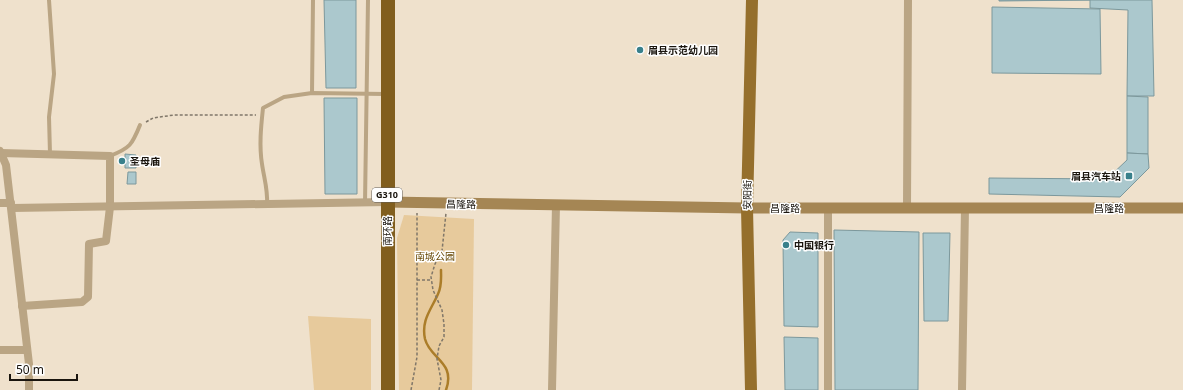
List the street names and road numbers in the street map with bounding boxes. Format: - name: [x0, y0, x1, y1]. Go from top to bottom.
- street label: 安阳街: [740, 180, 754, 210]
- road number: G310: [372, 188, 402, 202]
- street label: 昌隆路: [446, 197, 476, 211]
- street label: 昌隆路: [770, 201, 800, 215]
- street label: 昌隆路: [1094, 201, 1124, 215]
- street label: 南环路: [380, 216, 394, 246]

